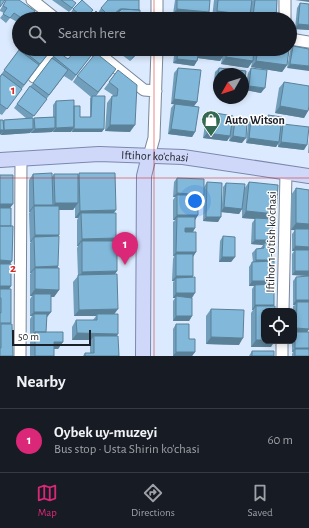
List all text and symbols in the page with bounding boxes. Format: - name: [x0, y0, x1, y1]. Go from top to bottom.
- search box: [12, 12, 297, 56]
- icon: search: [26, 23, 48, 45]
- text: Search here: [58, 26, 126, 41]
- north arrow: [213, 68, 249, 104]
- text: 1: [11, 84, 15, 97]
- shop icon: Auto Witson: [200, 109, 222, 137]
- place label: Auto Witson: [225, 114, 285, 126]
- street label: Iftihor ko'chasi: [121, 149, 189, 164]
- your location: [185, 191, 205, 211]
- street label: Iftihor 1-o'tish ko'chasi: [264, 191, 278, 293]
- pin: 1: [112, 232, 138, 265]
- text: 2: [10, 262, 16, 275]
- map controls: [261, 308, 297, 344]
- button: locate: [261, 308, 297, 344]
- scale bar: [12, 328, 91, 347]
- text: 50 m: [18, 331, 39, 342]
- text: Nearby: [16, 373, 66, 390]
- text: Oybek uy-muzeyi: [54, 425, 157, 440]
- text: 1: [27, 434, 31, 447]
- text: 60 m: [267, 434, 293, 447]
- text: Bus stop · Usta Shirin ko'chasi: [54, 443, 200, 456]
- tab: Map: [36, 482, 58, 519]
- tab: Directions: [131, 482, 175, 519]
- tab: Saved: [247, 482, 273, 519]

